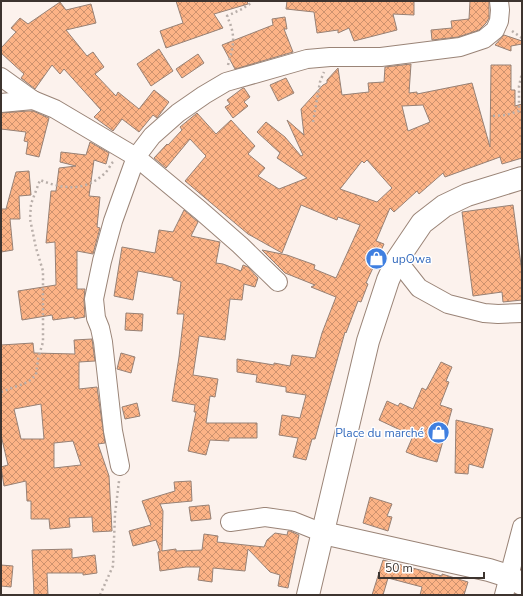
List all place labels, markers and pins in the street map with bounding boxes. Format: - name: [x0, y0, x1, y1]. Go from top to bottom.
- shop icon: upOwa: [364, 246, 390, 272]
- place label: upOwa: [392, 251, 431, 267]
- shop icon: Place du marché: [426, 420, 452, 446]
- place label: Place du marché: [335, 425, 424, 441]

